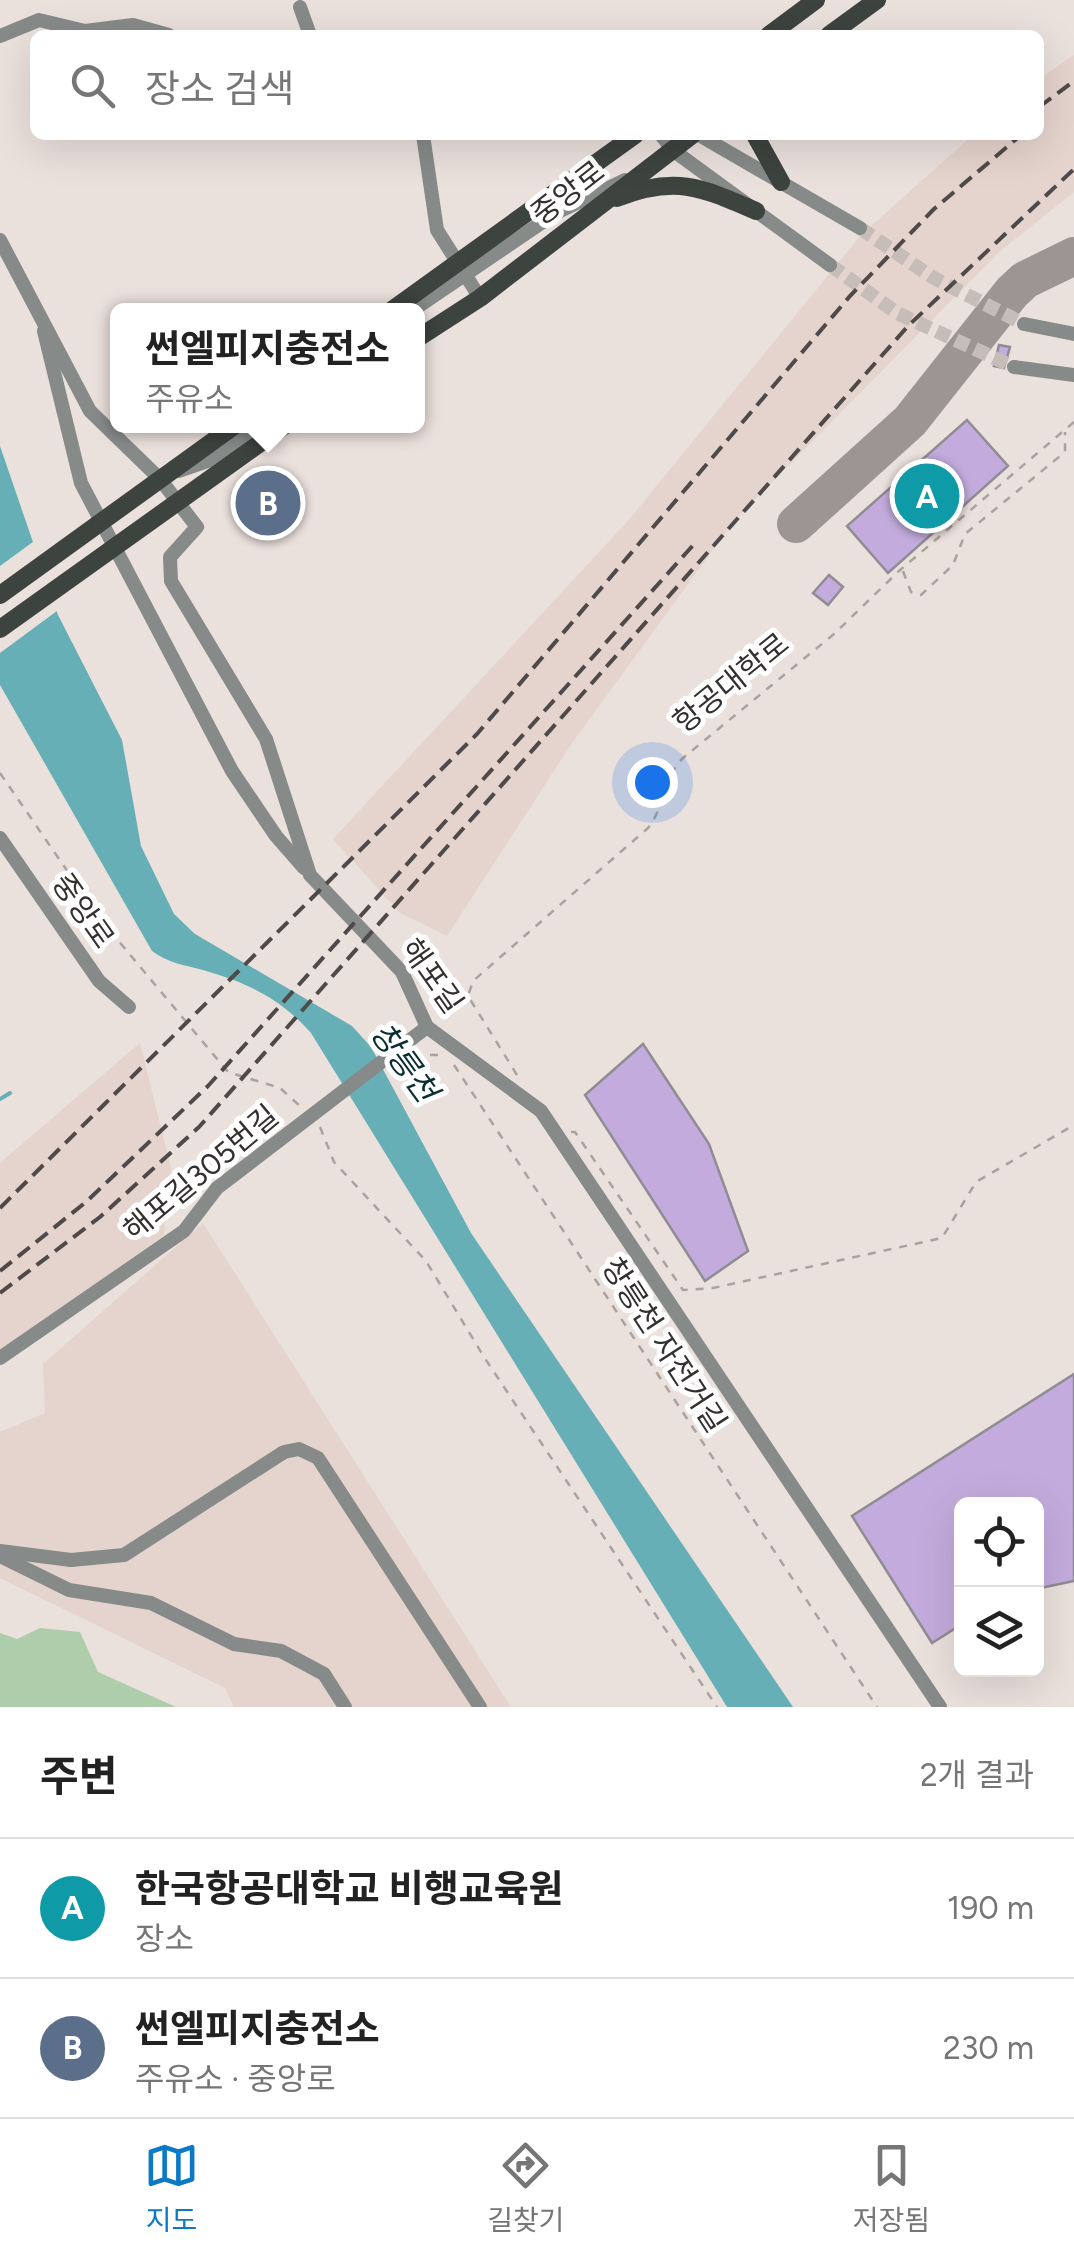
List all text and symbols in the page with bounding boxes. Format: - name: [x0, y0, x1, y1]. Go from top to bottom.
- search box: [30, 30, 1044, 140]
- icon: search: [65, 58, 120, 113]
- text: 장소 검색: [145, 66, 294, 112]
- street label: 중앙로: [524, 153, 612, 233]
- popup: [110, 303, 425, 433]
- text: 썬엘피지충전소: [145, 326, 390, 372]
- text: 주유소: [145, 380, 233, 418]
- pin: A: [894, 458, 960, 534]
- pin: B: [236, 466, 300, 540]
- street label: 항공대학로: [665, 625, 796, 740]
- your location: [627, 757, 678, 808]
- street label: 중앙로: [45, 866, 122, 955]
- street label: 해포길: [394, 931, 471, 1020]
- water label: 창릉천: [363, 1015, 447, 1112]
- street label: 해포길305번길: [116, 1097, 286, 1248]
- street label: 창릉천 자전거길: [594, 1251, 735, 1439]
- map controls: [954, 1497, 1044, 1677]
- button: locate: [954, 1497, 1044, 1587]
- button: layers: [954, 1587, 1044, 1677]
- text: 주변: [40, 1751, 117, 1802]
- text: 2개 결과: [920, 1756, 1034, 1794]
- text: 한국항공대학교 비행교육원: [135, 1866, 564, 1912]
- text: A: [61, 1889, 84, 1927]
- text: 190 m: [947, 1889, 1034, 1927]
- text: 장소: [135, 1920, 194, 1958]
- text: 썬엘피지충전소: [135, 2006, 380, 2052]
- text: B: [63, 2029, 82, 2067]
- text: 230 m: [943, 2029, 1034, 2067]
- text: 주유소 · 중앙로: [135, 2060, 336, 2098]
- tab: 지도: [144, 2138, 199, 2238]
- tab: 길찾기: [487, 2138, 564, 2238]
- tab: 저장됨: [853, 2138, 930, 2238]

